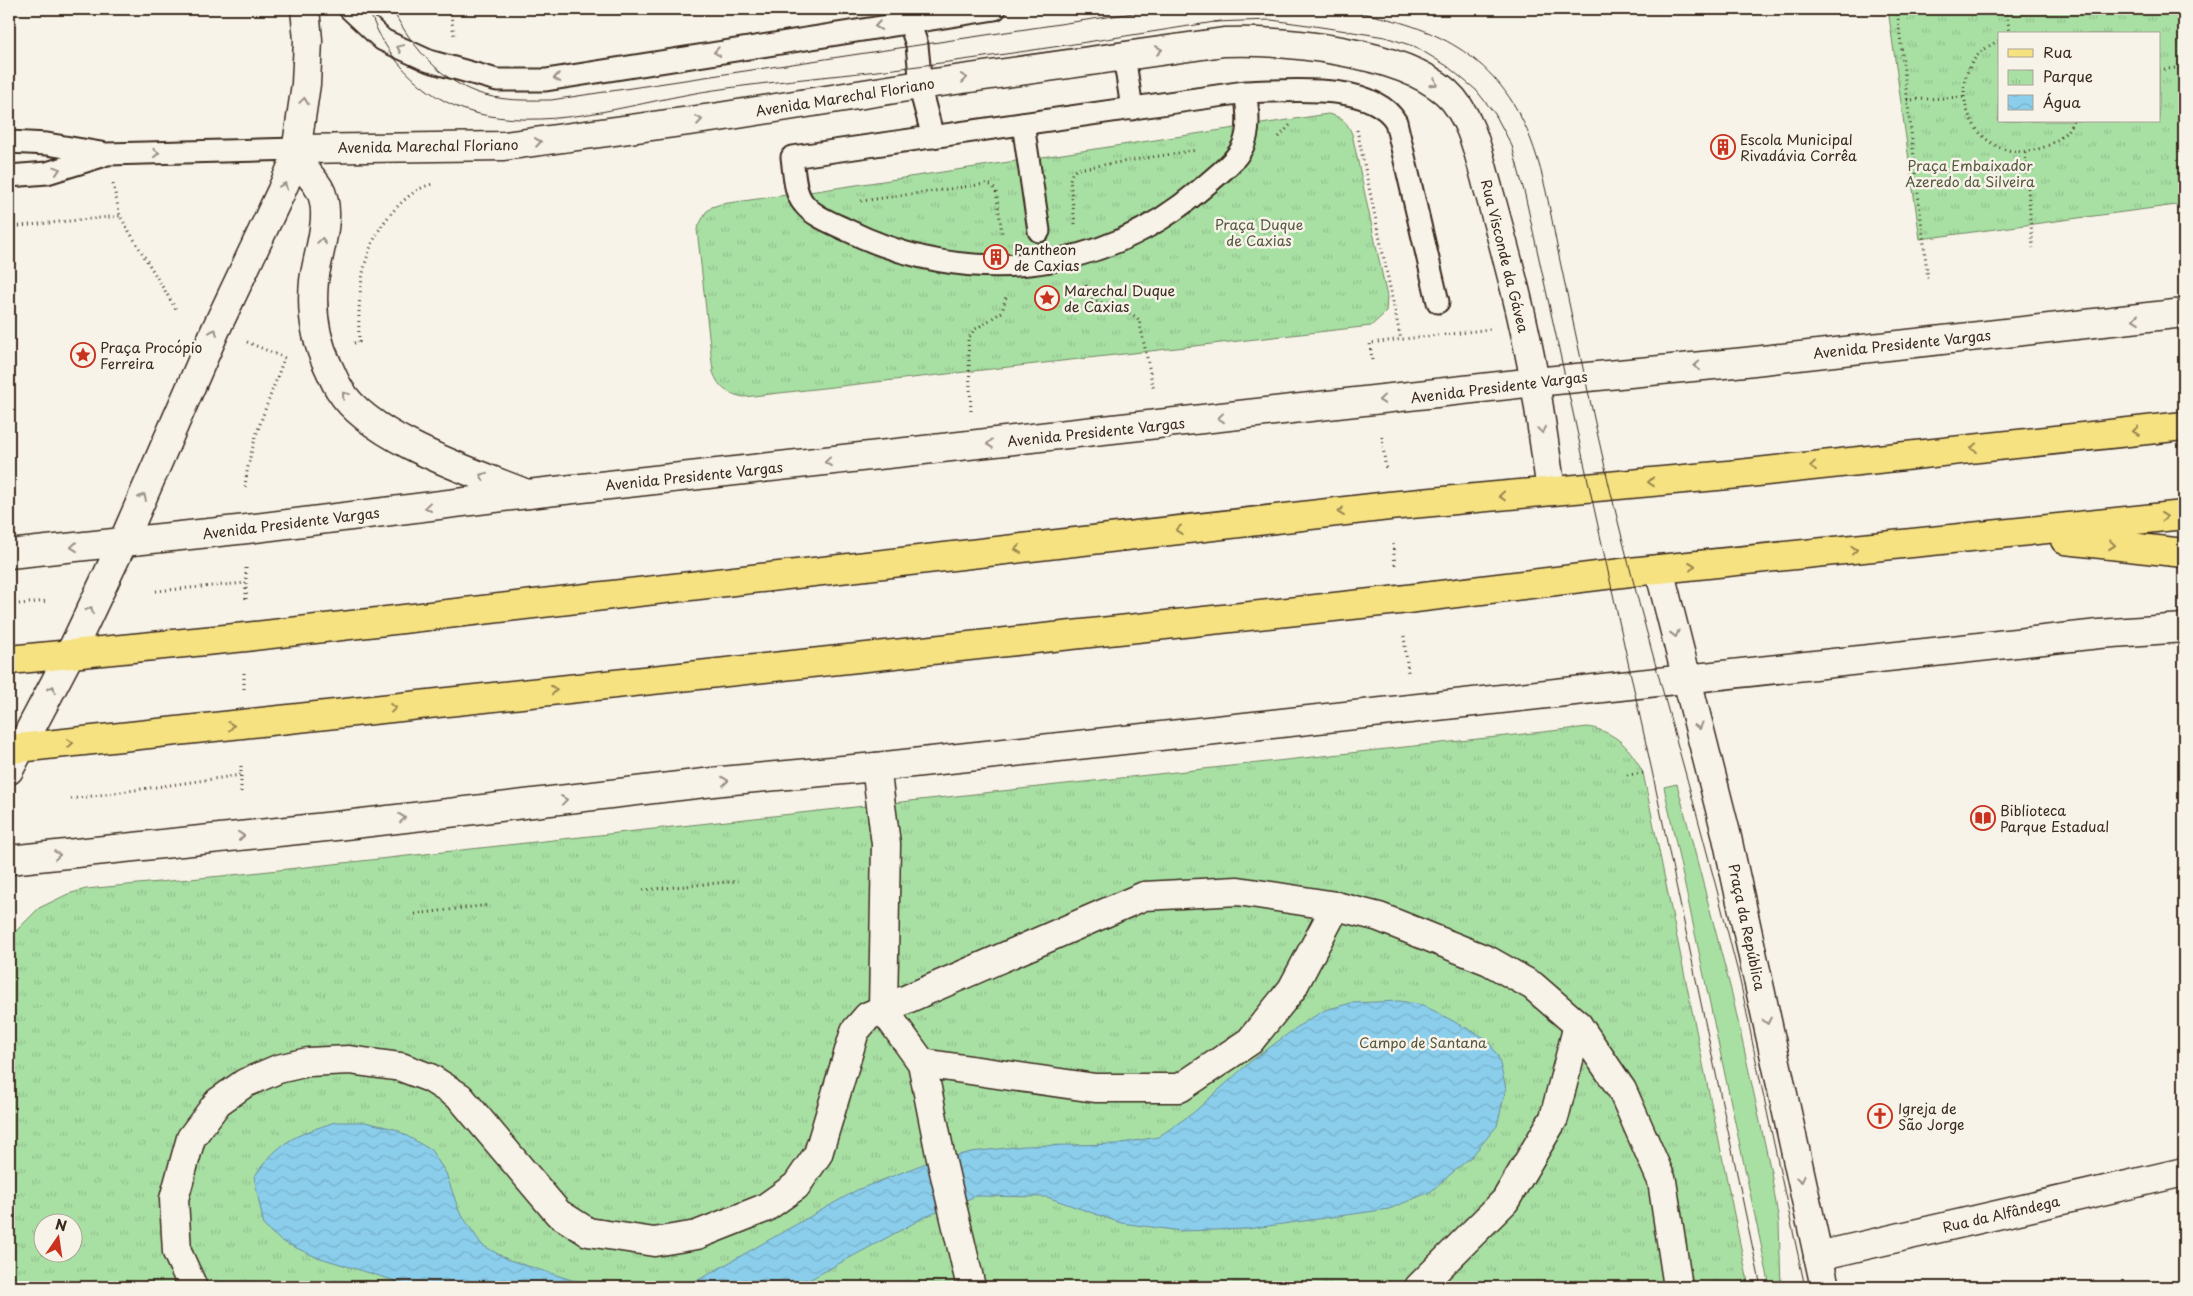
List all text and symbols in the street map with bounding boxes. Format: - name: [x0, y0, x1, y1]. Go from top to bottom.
- one-way arrow: [874, 21, 882, 31]
- legend: [1998, 32, 2160, 122]
- text: Rua: [2043, 40, 2072, 63]
- one-way arrow: [396, 43, 405, 54]
- one-way arrow: [1156, 45, 1164, 56]
- one-way arrow: [713, 47, 722, 57]
- text: Parque: [2043, 64, 2093, 87]
- street label: Avenida Marechal Floriano: [754, 72, 936, 122]
- one-way arrow: [553, 73, 561, 83]
- one-way arrow: [960, 73, 968, 84]
- one-way arrow: [1428, 77, 1437, 86]
- text: Água: [2043, 90, 2081, 113]
- one-way arrow: [298, 96, 309, 104]
- one-way arrow: [696, 115, 704, 126]
- place label: Escola Municipal Rivadávia Corrêa: [1740, 129, 1857, 166]
- street label: Avenida Marechal Floriano: [337, 134, 519, 158]
- building icon: Escola Municipal Rivadávia Corrêa: [1710, 134, 1736, 160]
- one-way arrow: [534, 137, 543, 147]
- one-way arrow: [152, 148, 160, 158]
- park label: Praça Embaixador Azeredo da Silveira: [1905, 155, 2035, 192]
- one-way arrow: [52, 166, 61, 176]
- street label: Rua Visconde da Gávea: [1476, 177, 1534, 335]
- one-way arrow: [278, 182, 288, 190]
- park label: Praça Duque de Caxias: [1215, 214, 1304, 251]
- one-way arrow: [317, 236, 327, 245]
- place label: Pantheon de Caxias: [1014, 239, 1079, 276]
- building icon: Pantheon de Caxias: [983, 244, 1009, 270]
- place label: Marechal Duque de Caxias: [1064, 280, 1176, 317]
- place icon: Marechal Duque de Caxias: [1034, 285, 1060, 311]
- one-way arrow: [2131, 313, 2139, 324]
- street label: Avenida Presidente Vargas: [1812, 324, 1992, 364]
- one-way arrow: [208, 328, 219, 337]
- place label: Praça Procópio Ferreira: [100, 337, 203, 374]
- place icon: Praça Procópio Ferreira: [70, 342, 96, 368]
- one-way arrow: [1692, 360, 1700, 371]
- street label: Avenida Presidente Vargas: [1409, 366, 1589, 408]
- one-way arrow: [342, 392, 350, 401]
- one-way arrow: [1378, 394, 1386, 405]
- street label: Avenida Presidente Vargas: [1006, 412, 1186, 452]
- one-way arrow: [1216, 412, 1224, 423]
- one-way arrow: [2131, 425, 2139, 436]
- one-way arrow: [1536, 427, 1547, 435]
- one-way arrow: [985, 438, 993, 449]
- one-way arrow: [1970, 442, 1978, 453]
- street label: Avenida Presidente Vargas: [604, 456, 784, 496]
- one-way arrow: [824, 456, 832, 467]
- one-way arrow: [1808, 460, 1816, 471]
- one-way arrow: [479, 472, 488, 482]
- one-way arrow: [1647, 476, 1655, 487]
- one-way arrow: [1498, 490, 1506, 501]
- one-way arrow: [136, 493, 147, 502]
- one-way arrow: [423, 501, 432, 511]
- street label: Avenida Presidente Vargas: [201, 502, 381, 544]
- one-way arrow: [1336, 506, 1344, 517]
- one-way arrow: [2160, 512, 2168, 523]
- one-way arrow: [1175, 524, 1183, 535]
- one-way arrow: [2108, 539, 2116, 550]
- one-way arrow: [70, 541, 78, 552]
- one-way arrow: [1013, 543, 1021, 554]
- one-way arrow: [1850, 545, 1858, 556]
- one-way arrow: [1688, 561, 1696, 572]
- one-way arrow: [84, 606, 94, 615]
- one-way arrow: [1670, 629, 1680, 637]
- one-way arrow: [46, 685, 56, 694]
- one-way arrow: [551, 685, 559, 696]
- one-way arrow: [389, 703, 397, 714]
- one-way arrow: [228, 721, 236, 732]
- one-way arrow: [1693, 721, 1704, 730]
- one-way arrow: [66, 738, 74, 749]
- one-way arrow: [721, 776, 729, 787]
- one-way arrow: [560, 795, 568, 806]
- place label: Biblioteca Parque Estadual: [2000, 800, 2109, 837]
- library icon: Biblioteca Parque Estadual: [1970, 805, 1996, 831]
- one-way arrow: [399, 813, 407, 824]
- one-way arrow: [237, 831, 245, 842]
- one-way arrow: [54, 849, 62, 860]
- street label: Praça da República: [1723, 862, 1771, 992]
- one-way arrow: [1761, 1016, 1772, 1025]
- park label: Campo de Santana: [1359, 1032, 1487, 1053]
- place label: Igreja de São Jorge: [1898, 1098, 1965, 1135]
- church icon: Igreja de São Jorge: [1867, 1103, 1893, 1129]
- one-way arrow: [1796, 1175, 1806, 1184]
- street label: Rua da Alfândega: [1940, 1190, 2062, 1238]
- text: N: [53, 1213, 69, 1236]
- north arrow: [32, 1214, 82, 1264]

